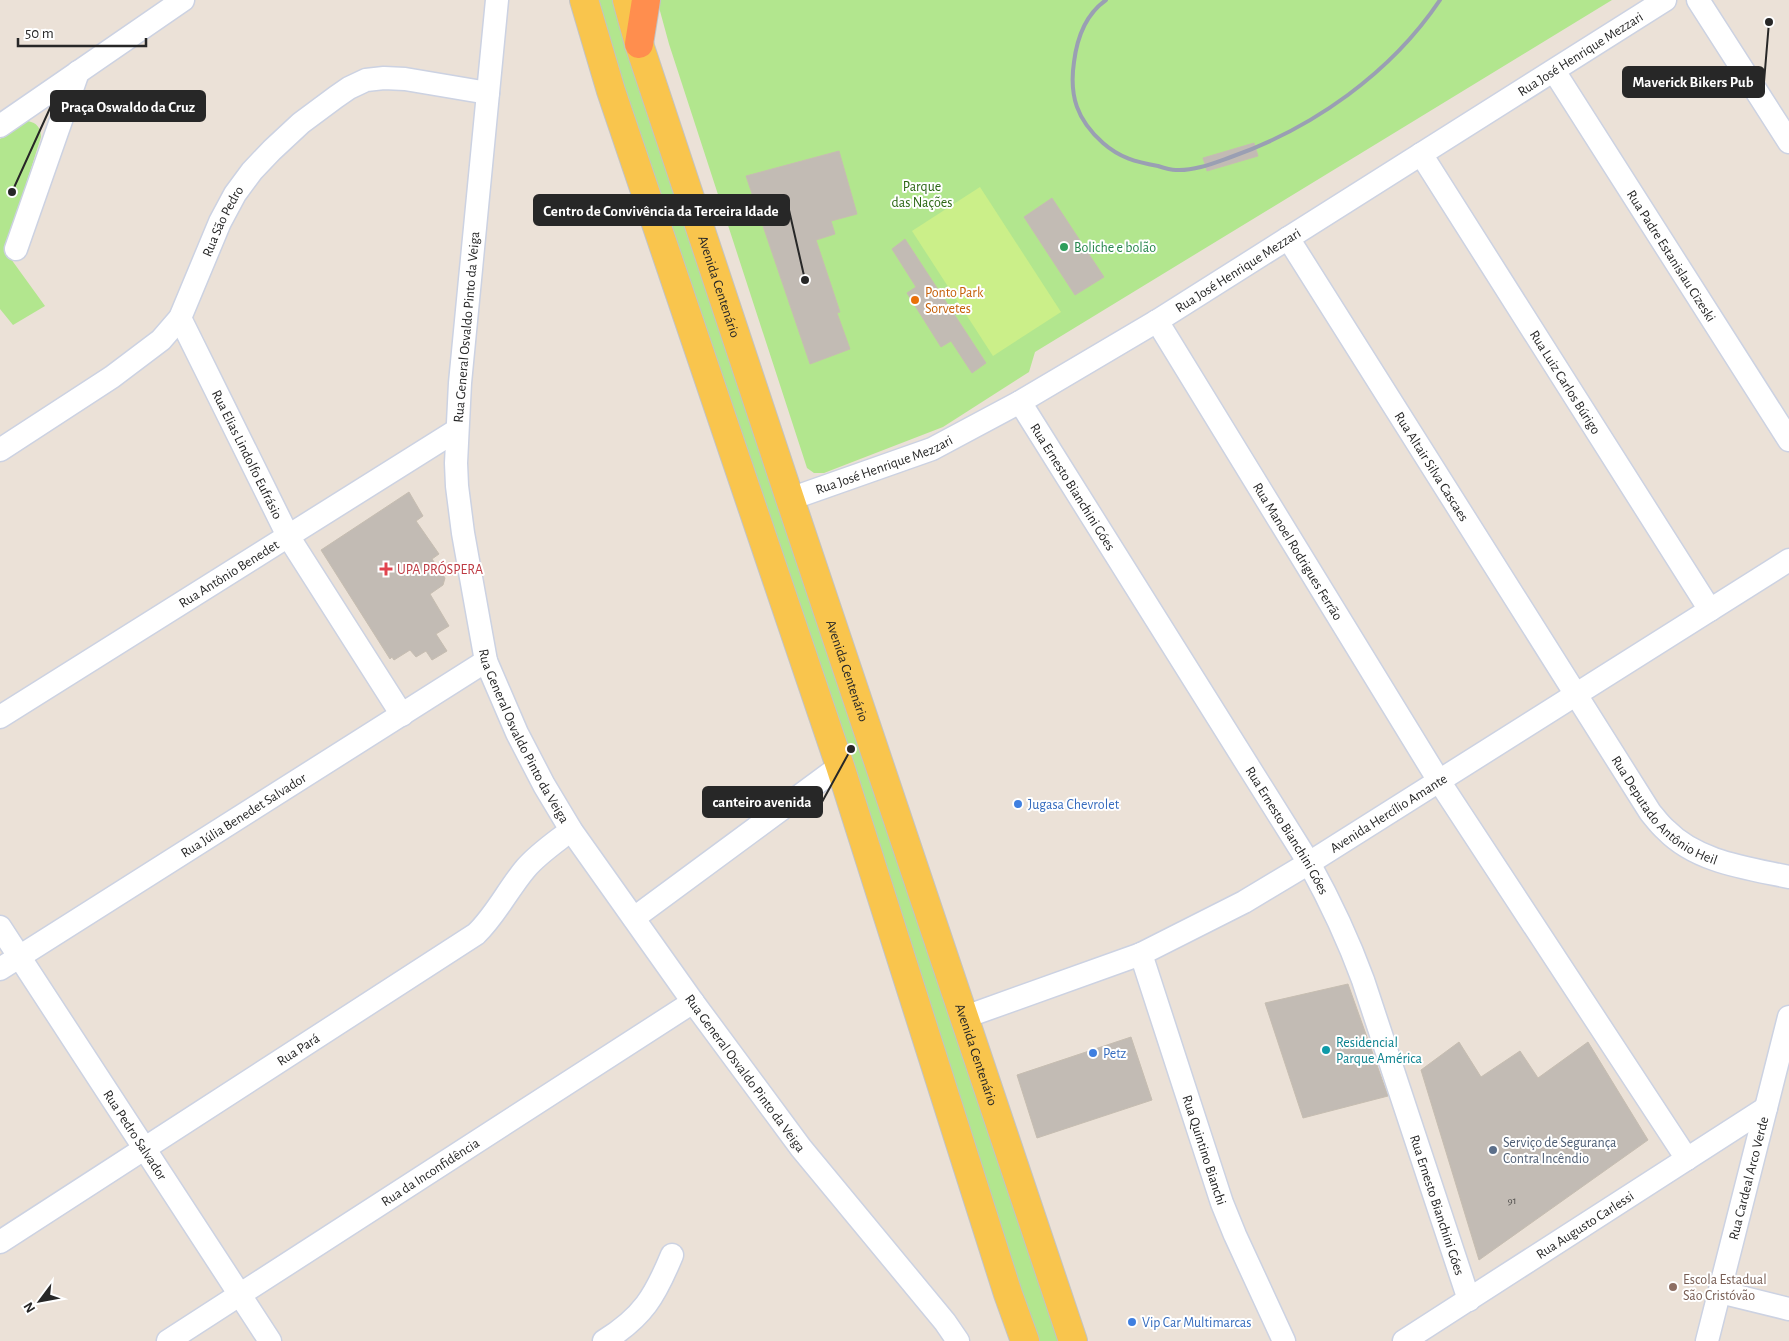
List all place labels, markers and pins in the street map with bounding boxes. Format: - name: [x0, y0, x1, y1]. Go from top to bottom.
- callout: Maverick Bikers Pub: [1623, 67, 1764, 97]
- callout: Praça Oswaldo da Cruz: [51, 91, 205, 121]
- callout: Centro de Convivência da Terceira Idade: [534, 195, 789, 225]
- marker: Boliche e bolão: [1058, 241, 1070, 253]
- place label: Boliche e bolão: [1074, 241, 1156, 255]
- place label: Ponto Park Sorvetes: [925, 286, 984, 316]
- marker: Ponto Park Sorvetes: [909, 294, 921, 306]
- place label: UPA PRÓSPERA: [397, 560, 483, 577]
- marker: UPA PRÓSPERA: [379, 562, 393, 576]
- callout: canteiro avenida: [703, 787, 822, 817]
- marker: Jugasa Chevrolet: [1012, 798, 1024, 810]
- place label: Jugasa Chevrolet: [1028, 798, 1120, 812]
- place label: Residencial Parque América: [1336, 1036, 1423, 1066]
- marker: Residencial Parque América: [1320, 1044, 1332, 1056]
- marker: Petz: [1087, 1047, 1099, 1059]
- place label: Petz: [1103, 1047, 1127, 1061]
- place label: Serviço de Segurança Contra Incêndio: [1503, 1136, 1617, 1166]
- marker: Serviço de Segurança Contra Incêndio: [1487, 1144, 1499, 1156]
- place label: Escola Estadual São Cristóvão: [1683, 1273, 1767, 1303]
- marker: Escola Estadual São Cristóvão: [1667, 1281, 1679, 1293]
- marker: Vip Car Multimarcas: [1126, 1316, 1138, 1328]
- place label: Vip Car Multimarcas: [1142, 1316, 1251, 1330]

